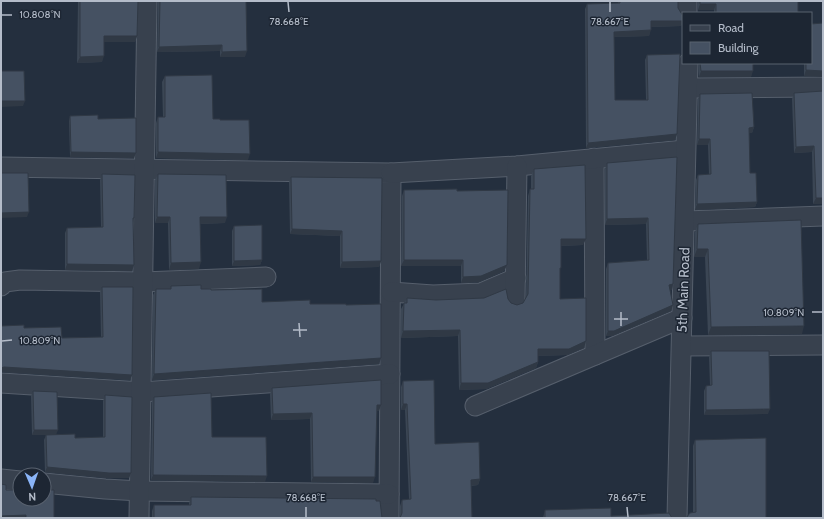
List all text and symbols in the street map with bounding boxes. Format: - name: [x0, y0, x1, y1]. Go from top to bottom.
- text: 10.808°N: [19, 8, 61, 21]
- legend: [682, 12, 812, 64]
- text: 78.668°E: [269, 15, 309, 28]
- text: 78.667°E: [591, 15, 629, 28]
- text: Road: [718, 20, 744, 35]
- text: Building: [718, 40, 760, 55]
- street label: 5th Main Road: [673, 247, 693, 333]
- text: 10.809°N: [764, 306, 804, 319]
- text: 10.809°N: [20, 334, 60, 347]
- north arrow: [12, 467, 52, 507]
- text: N: [28, 490, 36, 504]
- text: 78.668°E: [286, 491, 326, 504]
- text: 78.667°E: [608, 491, 646, 504]

